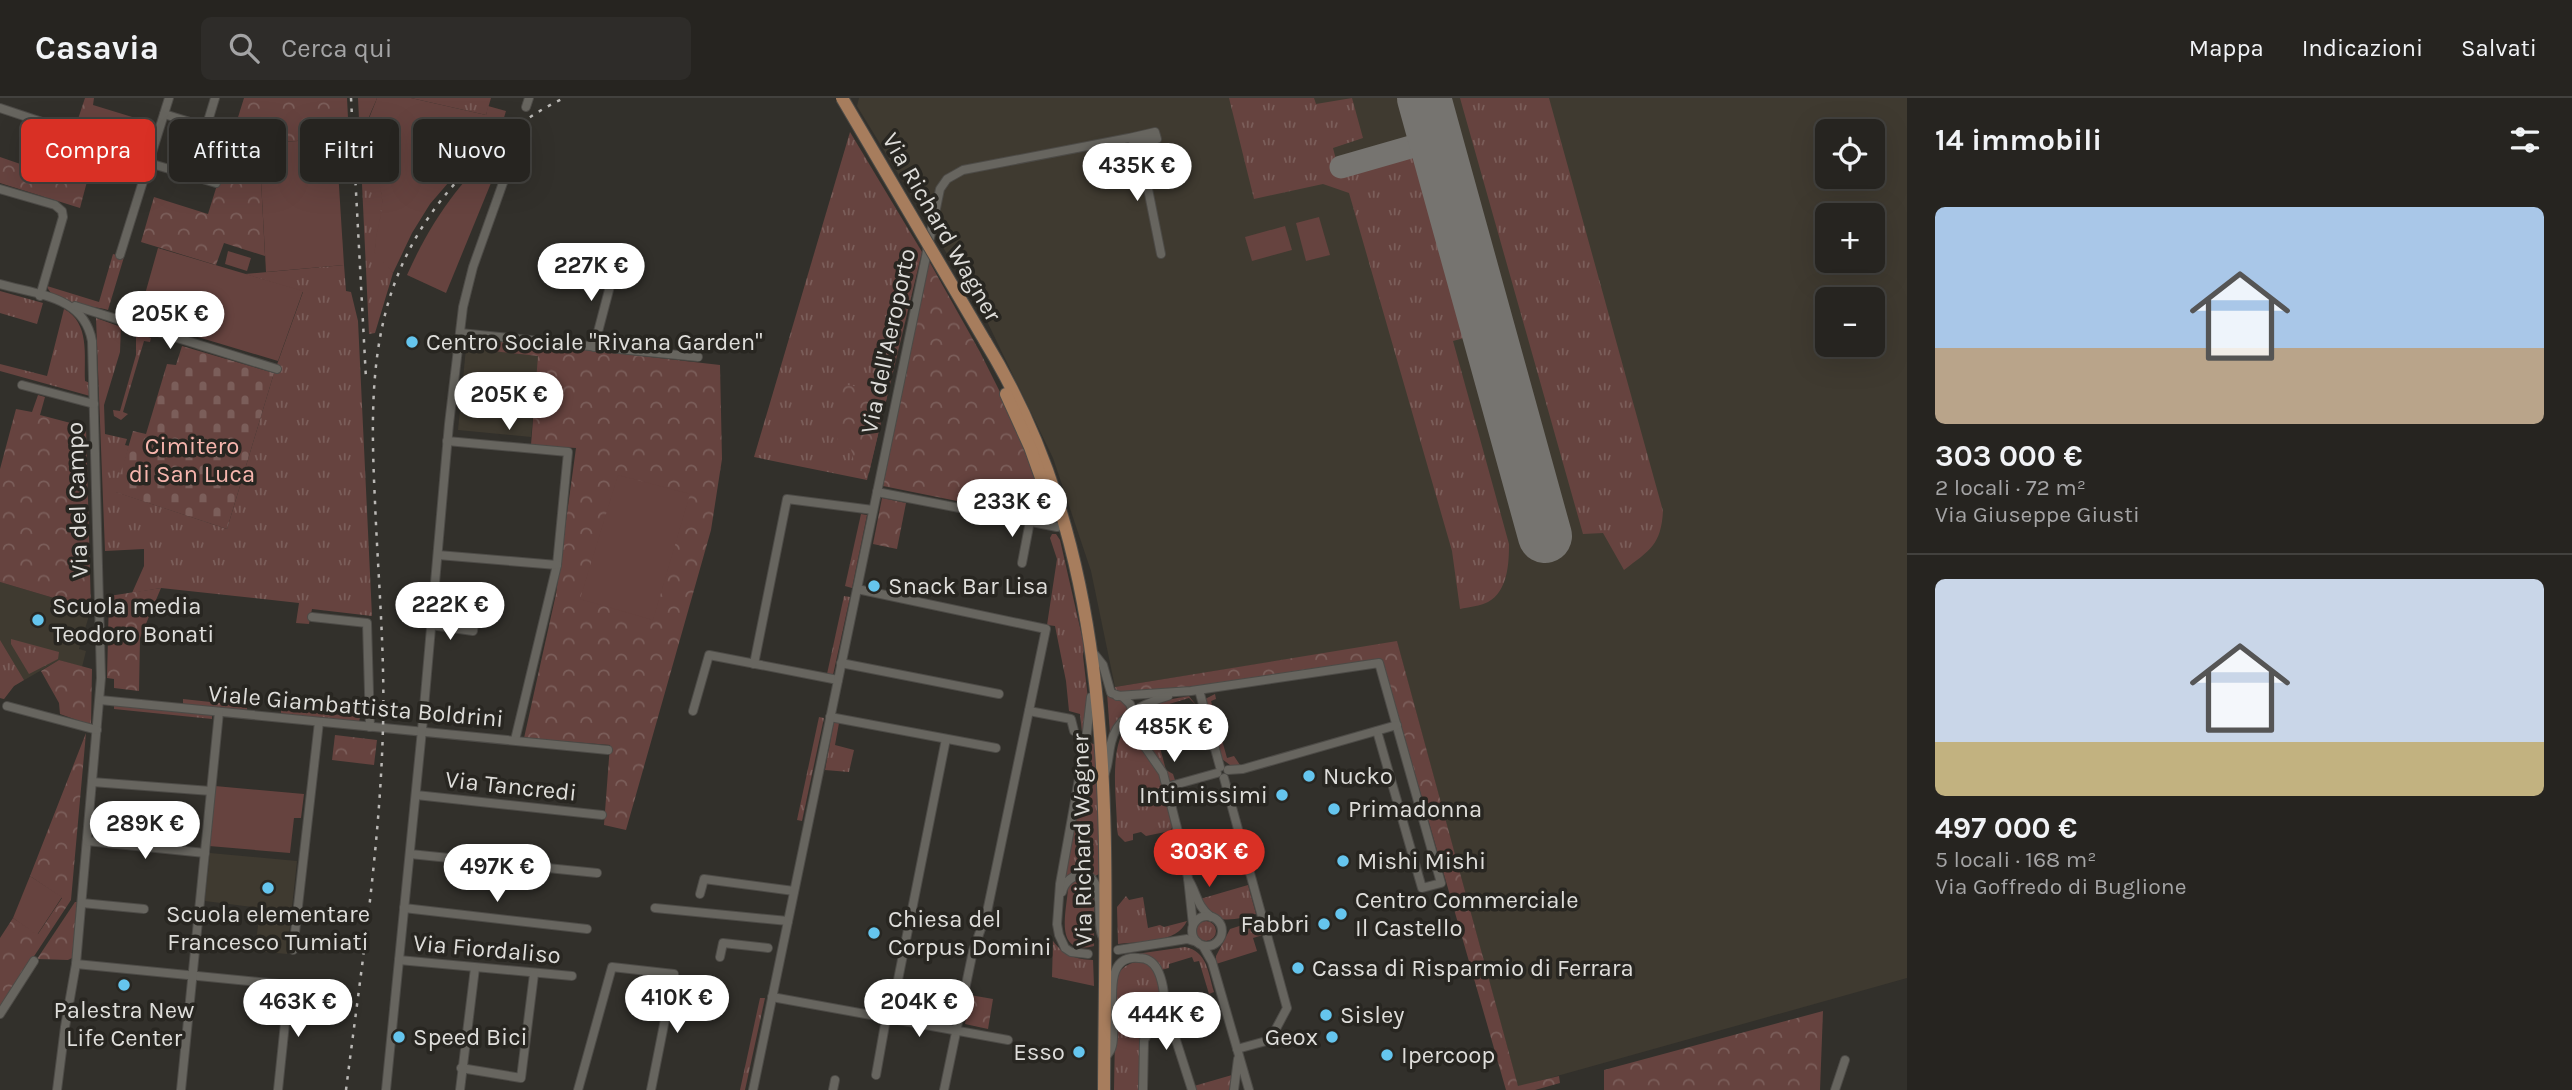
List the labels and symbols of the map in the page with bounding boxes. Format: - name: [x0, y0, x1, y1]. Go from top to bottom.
- street label: Via Richard Wagner: [877, 128, 1008, 327]
- pin: 435K €: [1080, 144, 1194, 203]
- pin: 227K €: [534, 244, 648, 303]
- street label: Via dell'Aeroporto: [855, 246, 921, 436]
- pin: 205K €: [113, 292, 227, 351]
- place label: Centro Sociale "Rivana Garden": [426, 328, 763, 356]
- marker: Centro Sociale "Rivana Garden": [404, 334, 420, 350]
- pin: 205K €: [452, 372, 566, 432]
- street label: Via del Campo: [60, 422, 94, 578]
- park label: Cimitero di San Luca: [129, 432, 255, 488]
- pin: 233K €: [955, 480, 1069, 539]
- place label: Snack Bar Lisa: [888, 572, 1049, 600]
- marker: Snack Bar Lisa: [866, 578, 882, 594]
- pin: 222K €: [393, 582, 507, 642]
- place label: Scuola media Teodoro Bonati: [52, 592, 214, 648]
- marker: Scuola media Teodoro Bonati: [30, 612, 46, 628]
- street label: Viale Giambattista Boldrini: [207, 679, 505, 733]
- pin: 485K €: [1117, 704, 1231, 764]
- street label: Via Richard Wagner: [1066, 733, 1098, 947]
- place label: Nucko: [1323, 762, 1393, 790]
- street label: Via Tancredi: [444, 765, 578, 807]
- marker: Nucko: [1301, 768, 1317, 784]
- place label: Intimissimi: [1139, 781, 1268, 809]
- marker: Intimissimi: [1274, 787, 1290, 803]
- place label: Primadonna: [1348, 795, 1482, 823]
- marker: Primadonna: [1326, 801, 1342, 817]
- pin: 289K €: [88, 802, 202, 861]
- pin: 303K €: [1152, 830, 1266, 889]
- pin: 497K €: [440, 844, 554, 904]
- place label: Mishi Mishi: [1357, 847, 1486, 875]
- marker: Mishi Mishi: [1335, 853, 1351, 869]
- marker: Scuola elementare Francesco Tumiati: [260, 880, 276, 896]
- place label: Centro Commerciale Il Castello: [1355, 886, 1579, 942]
- place label: Scuola elementare Francesco Tumiati: [166, 900, 370, 956]
- place label: Chiesa del Corpus Domini: [888, 905, 1052, 961]
- marker: Centro Commerciale Il Castello: [1333, 906, 1349, 922]
- place label: Fabbri: [1241, 910, 1310, 938]
- marker: Fabbri: [1316, 916, 1332, 932]
- marker: Chiesa del Corpus Domini: [866, 925, 882, 941]
- street label: Via Fiordaliso: [412, 929, 562, 969]
- place label: Cassa di Risparmio di Ferrara: [1312, 954, 1634, 982]
- marker: Cassa di Risparmio di Ferrara: [1290, 960, 1306, 976]
- pin: 410K €: [620, 976, 734, 1035]
- marker: Palestra New Life Center: [116, 977, 132, 993]
- pin: 463K €: [241, 979, 355, 1039]
- pin: 204K €: [862, 979, 976, 1039]
- pin: 444K €: [1109, 992, 1223, 1052]
- place label: Palestra New Life Center: [54, 996, 194, 1052]
- place label: Sisley: [1340, 1001, 1405, 1029]
- marker: Sisley: [1318, 1007, 1334, 1023]
- place label: Speed Bici: [413, 1023, 528, 1051]
- place label: Geox: [1265, 1023, 1318, 1051]
- marker: Speed Bici: [391, 1029, 407, 1045]
- marker: Geox: [1324, 1029, 1340, 1045]
- place label: Esso: [1013, 1038, 1065, 1066]
- place label: Ipercoop: [1401, 1041, 1495, 1069]
- marker: Esso: [1071, 1044, 1087, 1060]
- marker: Ipercoop: [1379, 1047, 1395, 1063]

